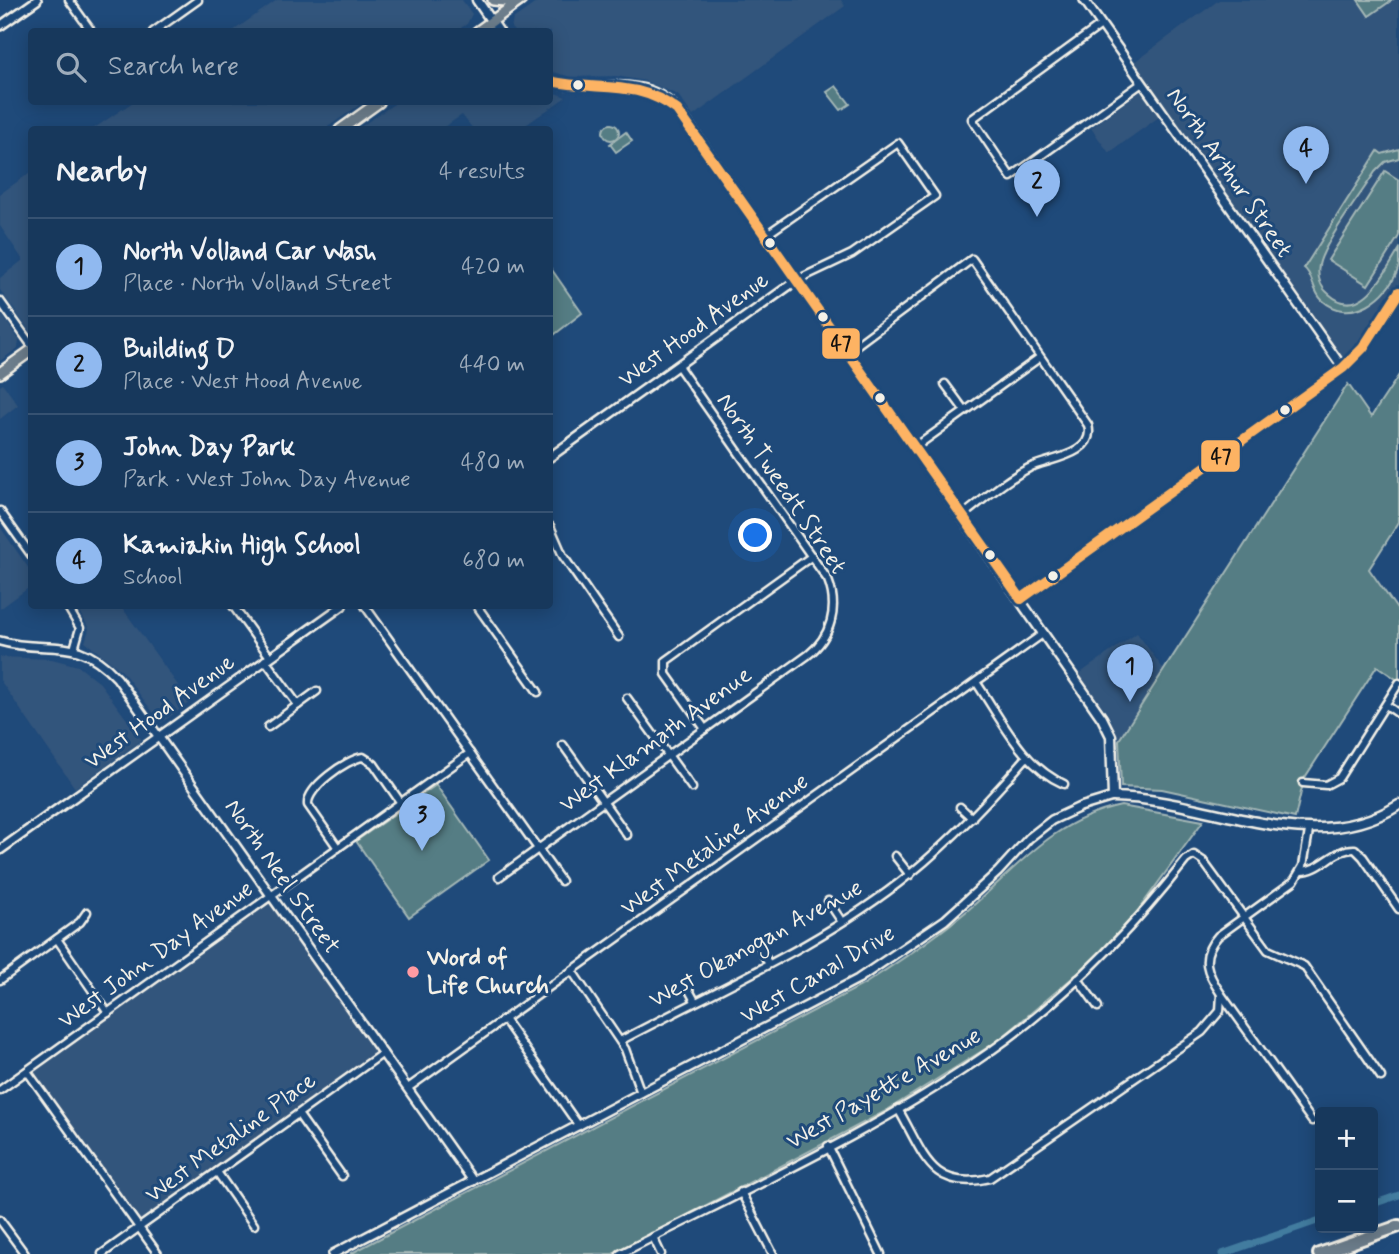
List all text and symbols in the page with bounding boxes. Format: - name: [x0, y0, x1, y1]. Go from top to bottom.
- search box: [28, 28, 553, 105]
- icon: search: [52, 48, 90, 86]
- text: Search here: [108, 50, 239, 84]
- unlabelled marker: [571, 78, 585, 92]
- street label: North Arthur Street: [1159, 82, 1299, 264]
- pin: 4: [1283, 126, 1329, 184]
- text: Nearby: [56, 152, 147, 191]
- text: 4 results: [439, 157, 525, 187]
- pin: 2: [1014, 159, 1060, 217]
- text: North Volland Car Wash: [123, 235, 377, 269]
- unlabelled marker: [763, 236, 777, 250]
- text: 1: [74, 252, 84, 282]
- text: 420 m: [461, 252, 525, 282]
- street label: West Hood Avenue: [613, 265, 775, 395]
- text: Place · North Volland Street: [123, 269, 392, 299]
- unlabelled marker: [816, 310, 830, 324]
- line badge: 47: [821, 327, 861, 360]
- text: 47: [831, 332, 852, 357]
- text: Building D: [123, 333, 235, 367]
- text: 2: [73, 350, 85, 380]
- text: 440 m: [459, 350, 525, 380]
- text: Place · West Hood Avenue: [123, 367, 362, 397]
- street label: North Tweedt Street: [709, 387, 853, 581]
- unlabelled marker: [873, 391, 887, 405]
- unlabelled marker: [1278, 403, 1292, 417]
- text: John Day Park: [123, 431, 295, 465]
- line badge: 47: [1200, 439, 1241, 473]
- text: 47: [1211, 445, 1232, 470]
- text: 3: [74, 448, 84, 478]
- text: 480 m: [461, 448, 525, 478]
- text: Park · West John Day Avenue: [123, 465, 411, 495]
- your location: [738, 518, 772, 552]
- text: Kamiakin High School: [123, 529, 361, 563]
- text: 4: [72, 546, 86, 576]
- text: 680 m: [462, 546, 525, 576]
- unlabelled marker: [983, 548, 997, 562]
- text: School: [123, 563, 183, 593]
- unlabelled marker: [1046, 569, 1060, 583]
- pin: 1: [1107, 644, 1153, 702]
- street label: West Hood Avenue: [79, 647, 241, 777]
- street label: West Klamath Avenue: [554, 660, 758, 820]
- street label: West Metaline Avenue: [615, 766, 815, 924]
- street label: North Neel Street: [217, 793, 347, 961]
- pin: 3: [399, 793, 445, 851]
- street label: West Okanogan Avenue: [644, 872, 869, 1017]
- street label: West John Day Avenue: [52, 874, 260, 1036]
- street label: West Canal Drive: [735, 918, 901, 1032]
- place label: Word of Life Church: [426, 943, 549, 1002]
- marker: Word of Life Church: [405, 964, 421, 980]
- street label: West Payette Avenue: [781, 1021, 987, 1157]
- street label: West Metaline Place: [139, 1065, 323, 1211]
- map controls: [1315, 1107, 1378, 1233]
- button: +: [1315, 1107, 1378, 1170]
- button: −: [1315, 1170, 1378, 1233]

